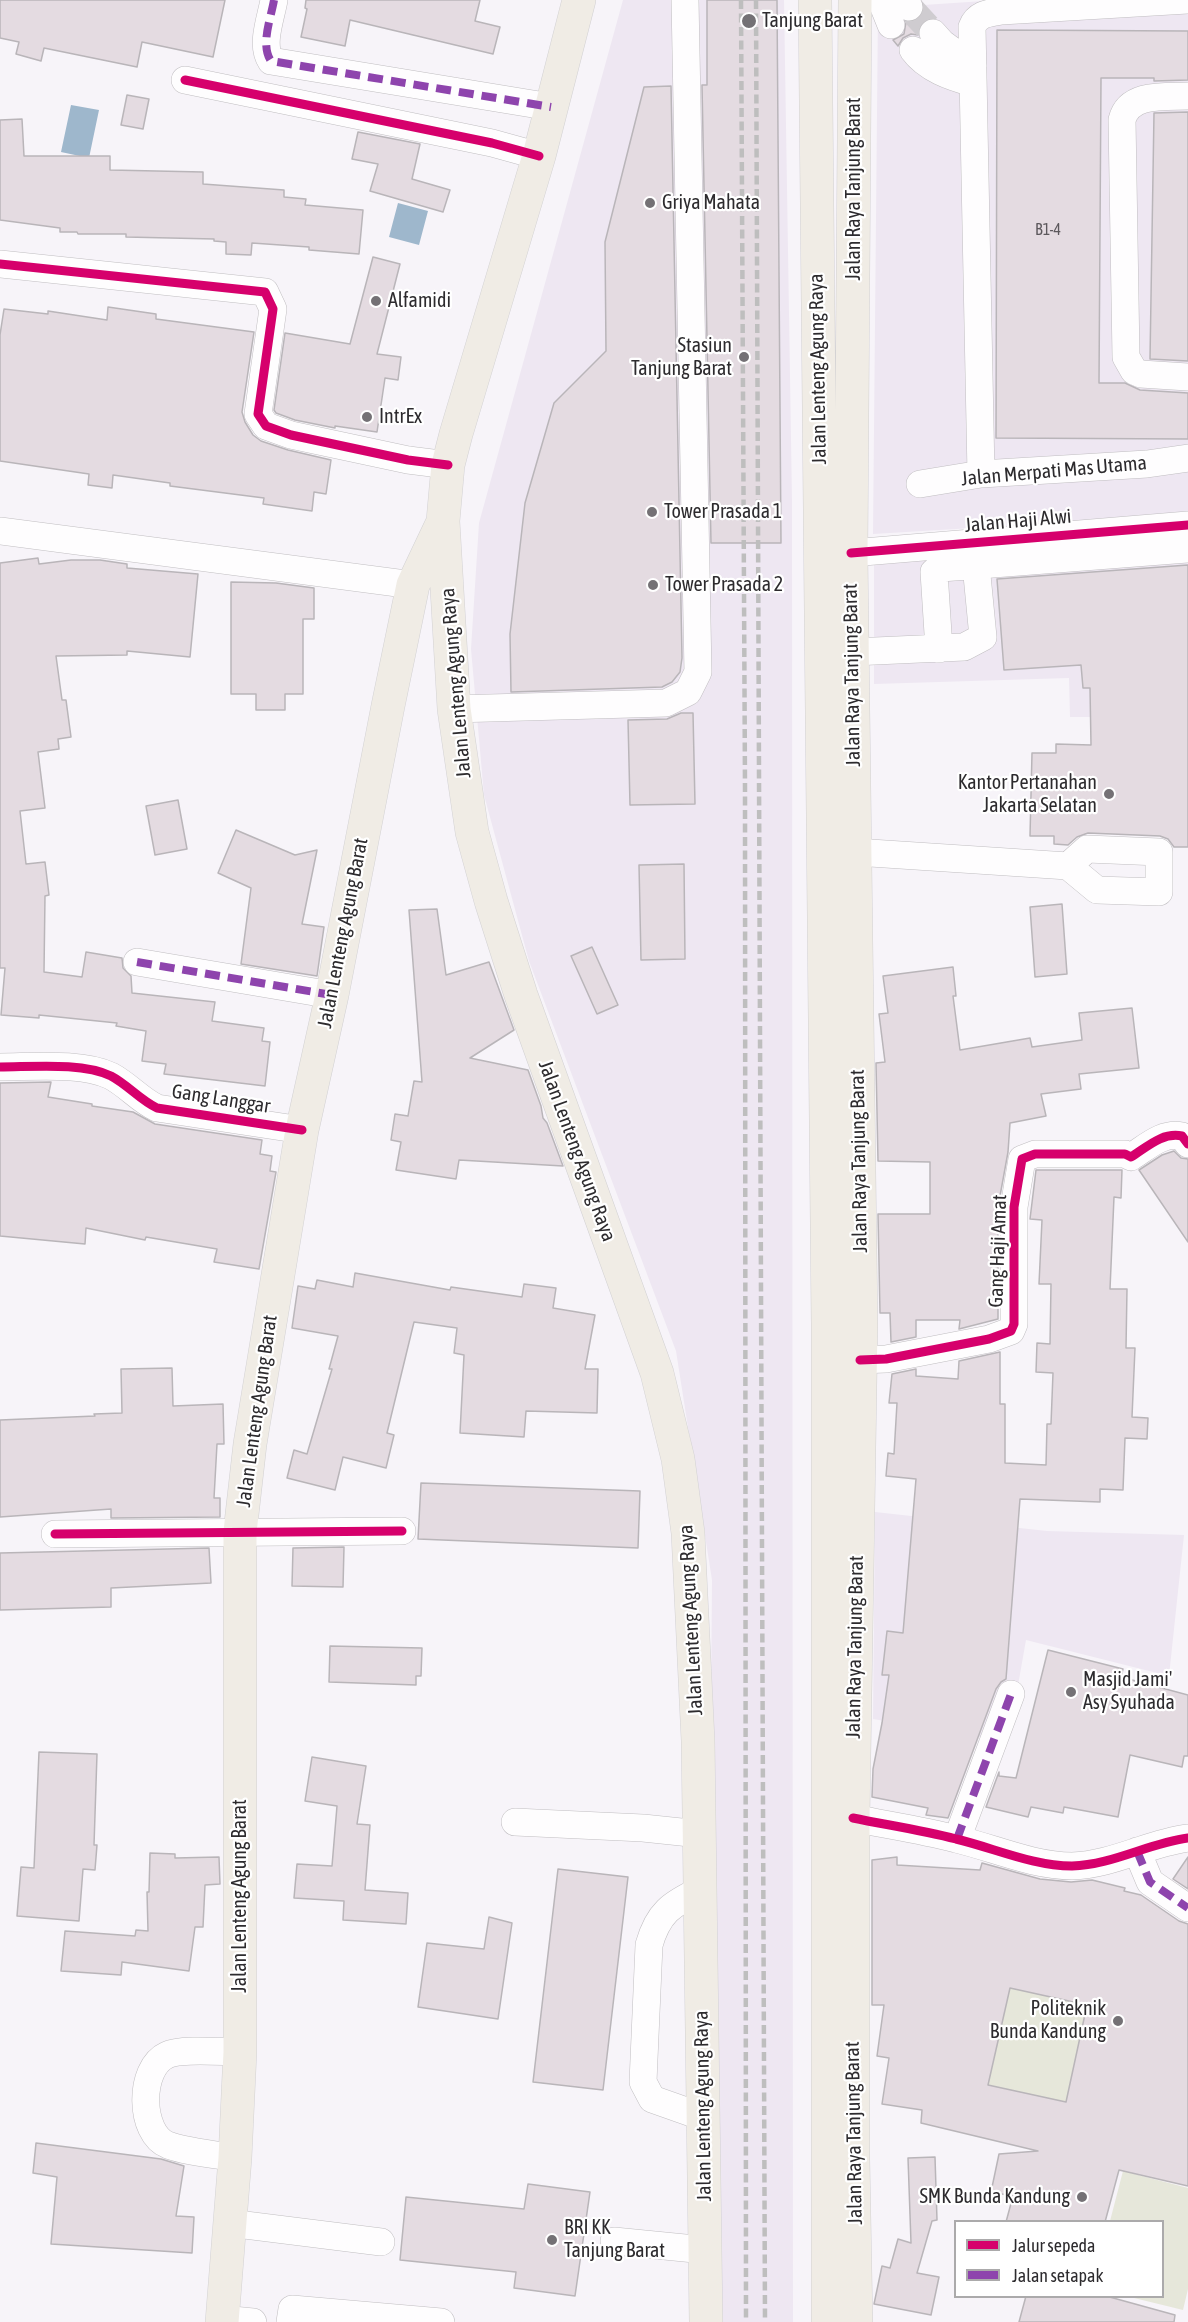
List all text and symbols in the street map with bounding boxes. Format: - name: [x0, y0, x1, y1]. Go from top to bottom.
- place label: Tanjung Barat: [762, 9, 863, 33]
- marker: Tanjung Barat: [740, 12, 758, 30]
- street label: Jalan Raya Tanjung Barat: [842, 97, 866, 281]
- place label: Griya Mahata: [662, 191, 760, 215]
- marker: Griya Mahata: [643, 196, 657, 210]
- house number: B1-4: [1035, 220, 1061, 240]
- street label: Jalan Lenteng Agung Raya: [804, 273, 832, 465]
- place label: Alfamidi: [388, 289, 451, 313]
- marker: Alfamidi: [369, 294, 383, 308]
- place label: Stasiun Tanjung Barat: [631, 334, 732, 381]
- marker: Stasiun Tanjung Barat: [737, 350, 751, 364]
- place label: IntrEx: [379, 405, 422, 429]
- marker: IntrEx: [360, 410, 374, 424]
- street label: Jalan Merpati Mas Utama: [960, 451, 1148, 491]
- place label: Tower Prasada 1: [664, 500, 782, 524]
- street label: Jalan Haji Alwi: [964, 504, 1072, 538]
- marker: Tower Prasada 1: [645, 505, 659, 519]
- place label: Tower Prasada 2: [665, 573, 783, 597]
- marker: Tower Prasada 2: [646, 578, 660, 592]
- street label: Jalan Raya Tanjung Barat: [838, 583, 866, 767]
- street label: Jalan Lenteng Agung Raya: [436, 587, 476, 779]
- place label: Kantor Pertanahan Jakarta Selatan: [958, 771, 1097, 818]
- marker: Kantor Pertanahan Jakarta Selatan: [1102, 787, 1116, 801]
- street label: Jalan Lenteng Agung Barat: [313, 836, 373, 1030]
- street label: Jalan Lenteng Agung Raya: [533, 1057, 621, 1245]
- street label: Jalan Raya Tanjung Barat: [845, 1069, 873, 1253]
- street label: Gang Langgar: [170, 1079, 272, 1119]
- street label: Gang Haji Amat: [984, 1194, 1012, 1308]
- street label: Jalan Lenteng Agung Barat: [232, 1314, 282, 1508]
- street label: Jalan Lenteng Agung Raya: [674, 1524, 708, 1716]
- street label: Jalan Raya Tanjung Barat: [841, 1555, 869, 1739]
- place label: Masjid Jami' Asy Syuhada: [1083, 1668, 1175, 1715]
- marker: Masjid Jami' Asy Syuhada: [1064, 1685, 1078, 1699]
- street label: Jalan Lenteng Agung Barat: [228, 1799, 252, 1993]
- place label: Politeknik Bunda Kandung: [990, 1997, 1106, 2044]
- street label: Jalan Lenteng Agung Raya: [689, 2010, 717, 2202]
- marker: Politeknik Bunda Kandung: [1111, 2014, 1125, 2028]
- street label: Jalan Raya Tanjung Barat: [840, 2041, 868, 2225]
- place label: SMK Bunda Kandung: [919, 2185, 1070, 2209]
- marker: SMK Bunda Kandung: [1075, 2190, 1089, 2204]
- place label: BRI KK Tanjung Barat: [564, 2216, 665, 2263]
- legend: [954, 2220, 1164, 2298]
- marker: BRI KK Tanjung Barat: [545, 2233, 559, 2247]
- text: Jalur sepeda: [1012, 2235, 1095, 2256]
- text: Jalan setapak: [1012, 2265, 1103, 2286]

